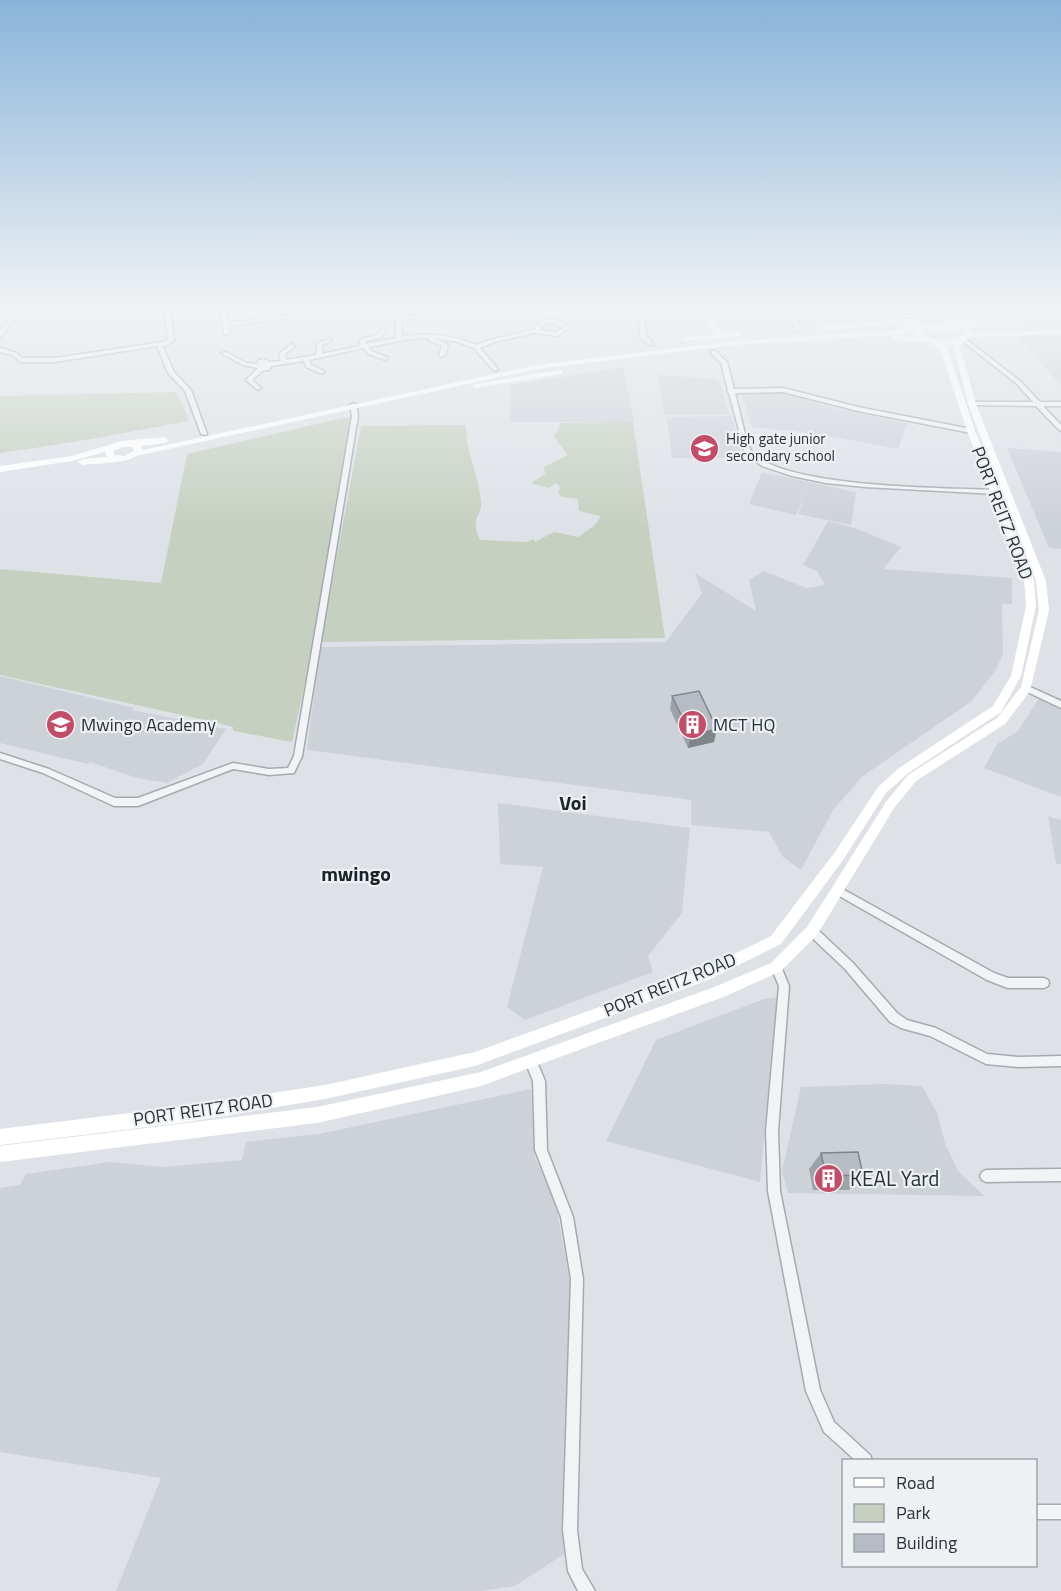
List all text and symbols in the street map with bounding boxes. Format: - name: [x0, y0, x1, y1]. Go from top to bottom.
- place label: High gate junior secondary school: [726, 427, 835, 467]
- school or university icon: High gate junior secondary school: [689, 432, 721, 464]
- street label: PORT REITZ ROAD: [965, 442, 1040, 583]
- school or university icon: Mwingo Academy: [44, 709, 76, 741]
- building icon: MCT HQ: [676, 709, 708, 741]
- place label: Mwingo Academy: [81, 711, 216, 738]
- place label: MCT HQ: [713, 711, 775, 738]
- district label: Voi: [559, 787, 587, 818]
- district label: mwingo: [321, 858, 391, 889]
- street label: PORT REITZ ROAD: [600, 946, 740, 1023]
- street label: PORT REITZ ROAD: [131, 1086, 274, 1133]
- place label: KEAL Yard: [850, 1162, 939, 1194]
- building icon: KEAL Yard: [813, 1163, 845, 1195]
- legend: [842, 1459, 1037, 1567]
- text: Road: [896, 1469, 935, 1496]
- text: Park: [896, 1499, 931, 1526]
- text: Building: [896, 1529, 957, 1556]

